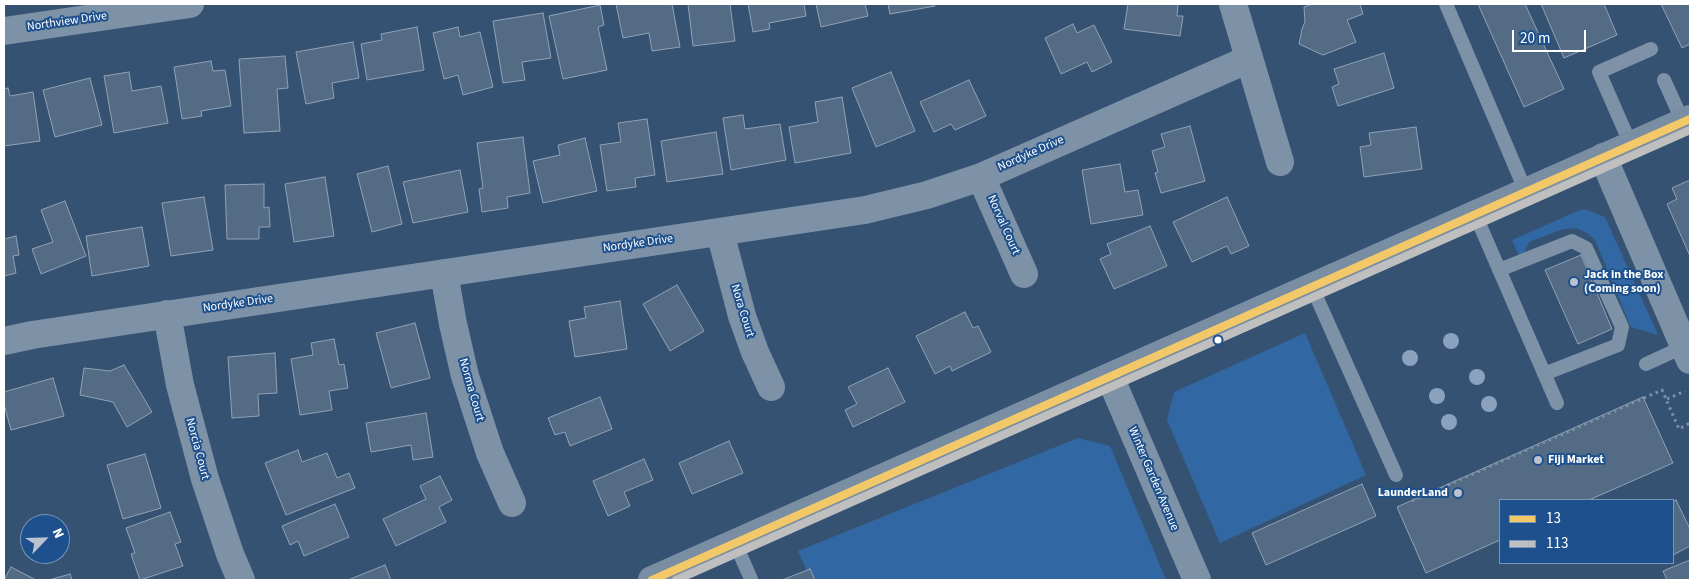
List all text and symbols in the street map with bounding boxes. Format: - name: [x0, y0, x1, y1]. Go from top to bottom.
- street label: Northview Drive: [26, 9, 108, 35]
- scale bar: [1514, 20, 1588, 52]
- text: 20 m: [1520, 28, 1550, 49]
- street label: Nordyke Drive: [996, 133, 1066, 175]
- street label: Norval Court: [983, 193, 1023, 257]
- street label: Nordyke Drive: [602, 232, 674, 256]
- place label: Jack in the Box (Coming soon): [1584, 268, 1663, 296]
- marker: Jack in the Box (Coming soon): [1568, 276, 1580, 288]
- street label: Nora Court: [727, 283, 757, 339]
- street label: Nordyke Drive: [202, 292, 274, 316]
- unlabelled marker: [1213, 335, 1223, 345]
- street label: Norma Court: [455, 357, 487, 423]
- street label: Norcia Court: [182, 417, 212, 481]
- street label: Winter Garden Avenue: [1125, 425, 1181, 533]
- place label: Fiji Market: [1548, 453, 1604, 467]
- marker: Fiji Market: [1532, 454, 1544, 466]
- place label: LaunderLand: [1378, 486, 1448, 500]
- marker: LaunderLand: [1452, 487, 1464, 499]
- legend: [1499, 499, 1674, 564]
- text: 13: [1546, 508, 1561, 529]
- north arrow: [20, 514, 70, 564]
- text: N: [47, 525, 69, 542]
- text: 113: [1546, 533, 1568, 554]

